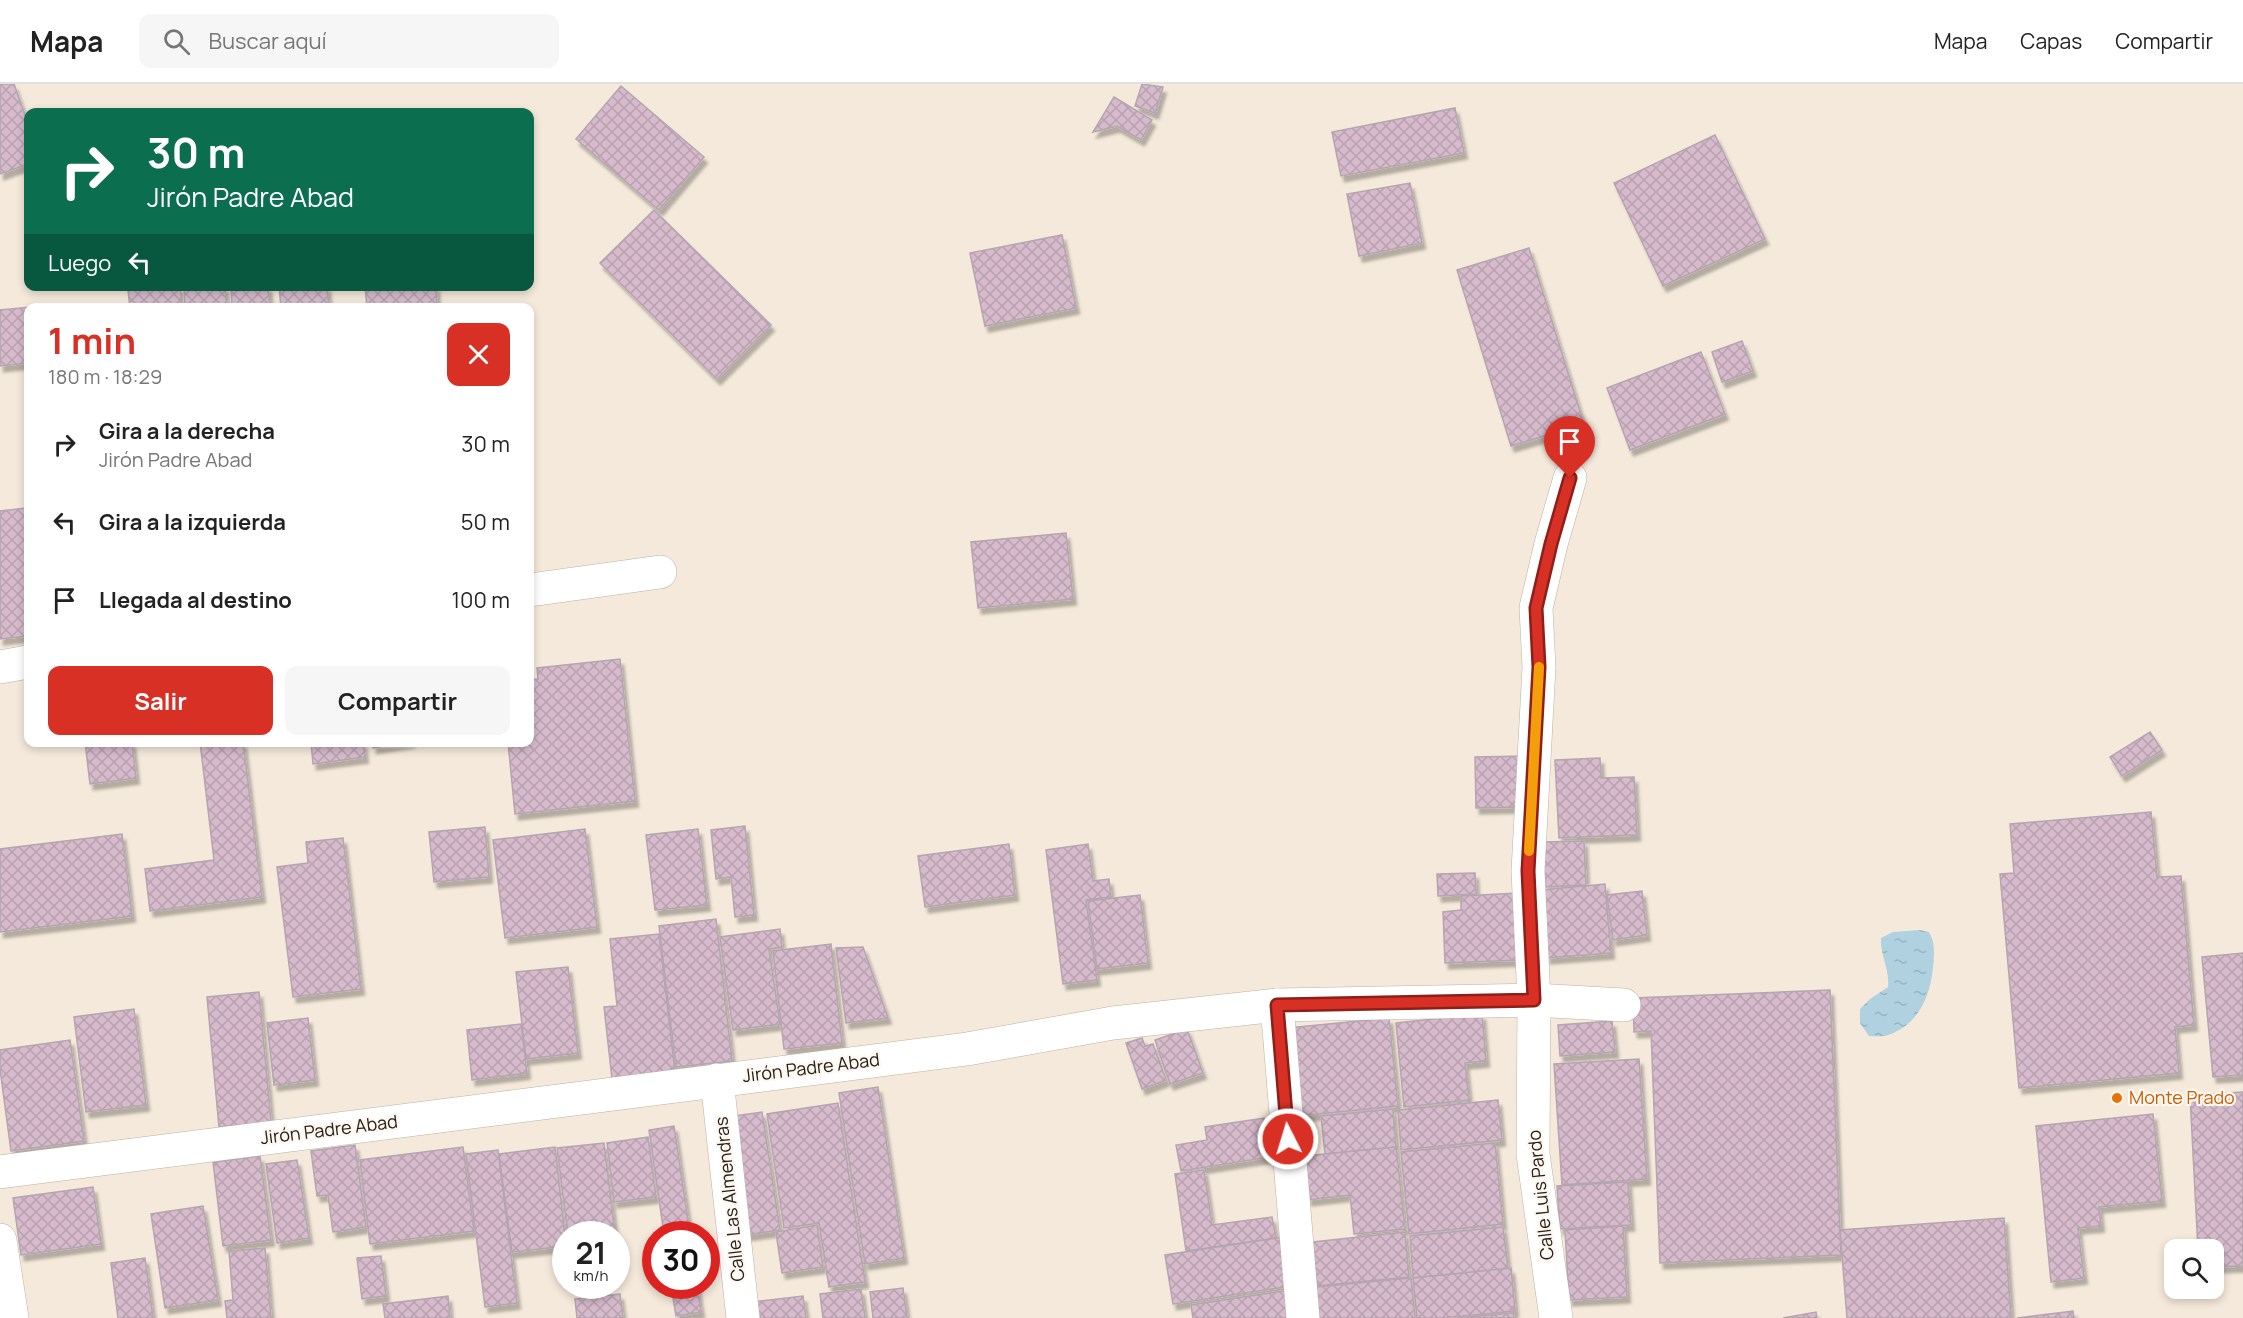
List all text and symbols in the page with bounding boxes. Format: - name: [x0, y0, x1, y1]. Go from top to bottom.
- search box: [139, 14, 559, 68]
- text: Mapa: [30, 22, 103, 60]
- icon: search: [160, 25, 193, 58]
- text: Buscar aquí: [208, 26, 327, 56]
- text: Mapa: [1934, 27, 1987, 55]
- text: Capas: [2020, 27, 2082, 55]
- text: Compartir: [2115, 27, 2213, 55]
- text: 30 m: [147, 123, 245, 181]
- icon: right: [48, 132, 126, 210]
- text: Jirón Padre Abad: [147, 178, 354, 215]
- icon: left: [123, 246, 156, 279]
- text: Luego: [48, 248, 111, 278]
- text: 1 min: [48, 316, 136, 365]
- button: close: [447, 323, 510, 386]
- text: 180 m · 18:29: [48, 363, 162, 390]
- text: Gira a la derecha: [99, 416, 275, 446]
- pin: [1544, 416, 1595, 478]
- icon: arrive: [1553, 425, 1586, 458]
- icon: right: [48, 428, 81, 461]
- text: 30 m: [461, 429, 510, 459]
- text: Jirón Padre Abad: [99, 446, 252, 473]
- icon: left: [48, 506, 81, 539]
- text: Gira a la izquierda: [99, 507, 286, 537]
- text: 50 m: [461, 507, 510, 537]
- icon: arrive: [48, 584, 81, 617]
- text: Llegada al destino: [99, 585, 292, 615]
- text: 100 m: [452, 585, 510, 615]
- button: Salir: [48, 666, 273, 735]
- button: Compartir: [285, 666, 510, 735]
- street label: Jirón Padre Abad: [741, 1047, 881, 1087]
- place label: Monte Prado: [2129, 1085, 2235, 1109]
- marker: Monte Prado: [2110, 1091, 2124, 1105]
- position arrow: [1256, 1107, 1320, 1171]
- street label: Jirón Padre Abad: [259, 1109, 399, 1149]
- street label: Calle Las Almendras: [708, 1116, 750, 1283]
- street label: Calle Luis Pardo: [1521, 1129, 1559, 1261]
- speed limit sign: 30: [642, 1221, 720, 1299]
- text: 21: [575, 1232, 607, 1273]
- map controls: [2164, 1239, 2224, 1299]
- button: search: [2164, 1239, 2224, 1299]
- text: km/h: [574, 1265, 608, 1286]

